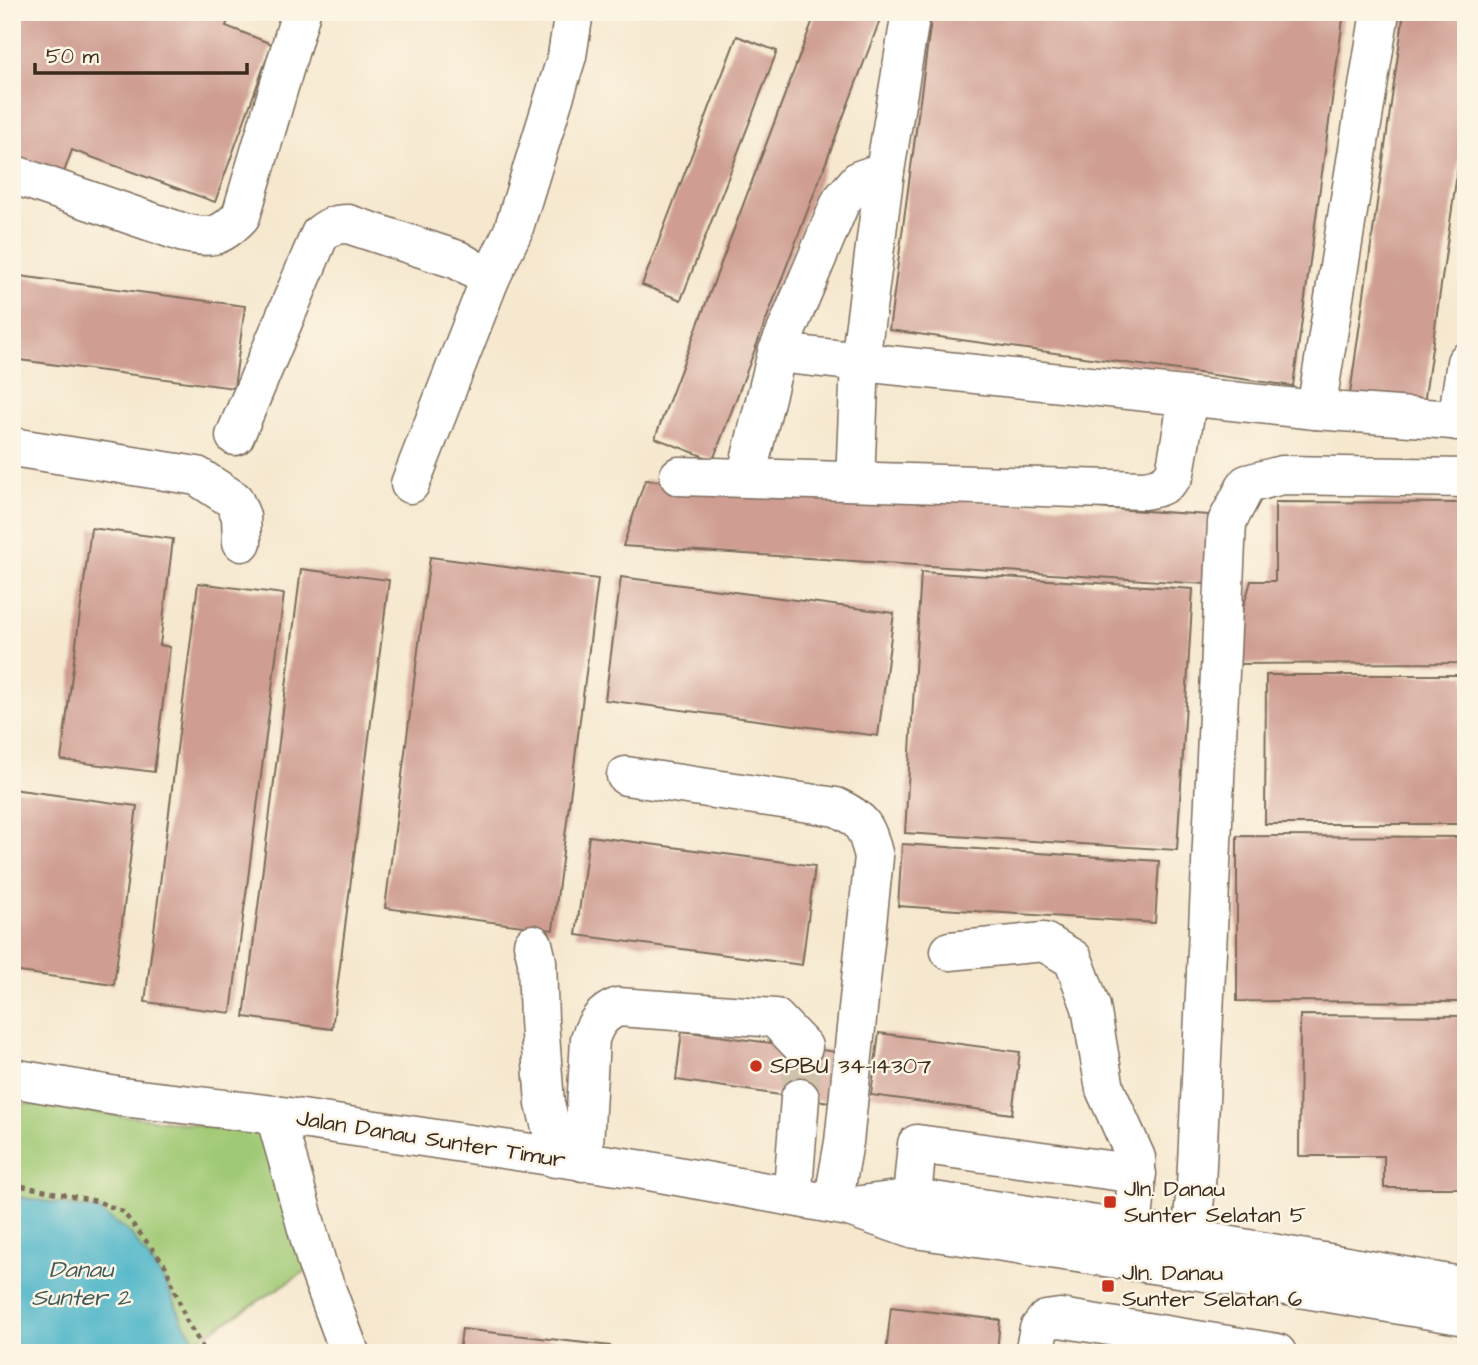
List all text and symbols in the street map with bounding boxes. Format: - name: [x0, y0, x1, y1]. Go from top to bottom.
- scale bar: [35, 32, 247, 76]
- text: 50 m: [46, 42, 100, 71]
- place label: SPBU 34-14307: [770, 1050, 931, 1082]
- marker: SPBU 34-14307: [748, 1058, 764, 1074]
- street label: Jalan Danau Sunter Timur: [294, 1102, 568, 1176]
- place label: Jln. Danau Sunter Selatan 5: [1124, 1173, 1306, 1231]
- marker: Jln. Danau Sunter Selatan 5: [1102, 1194, 1118, 1210]
- water label: Danau Sunter 2: [32, 1253, 132, 1315]
- place label: Jln. Danau Sunter Selatan 6: [1122, 1257, 1302, 1315]
- marker: Jln. Danau Sunter Selatan 6: [1100, 1278, 1116, 1294]

